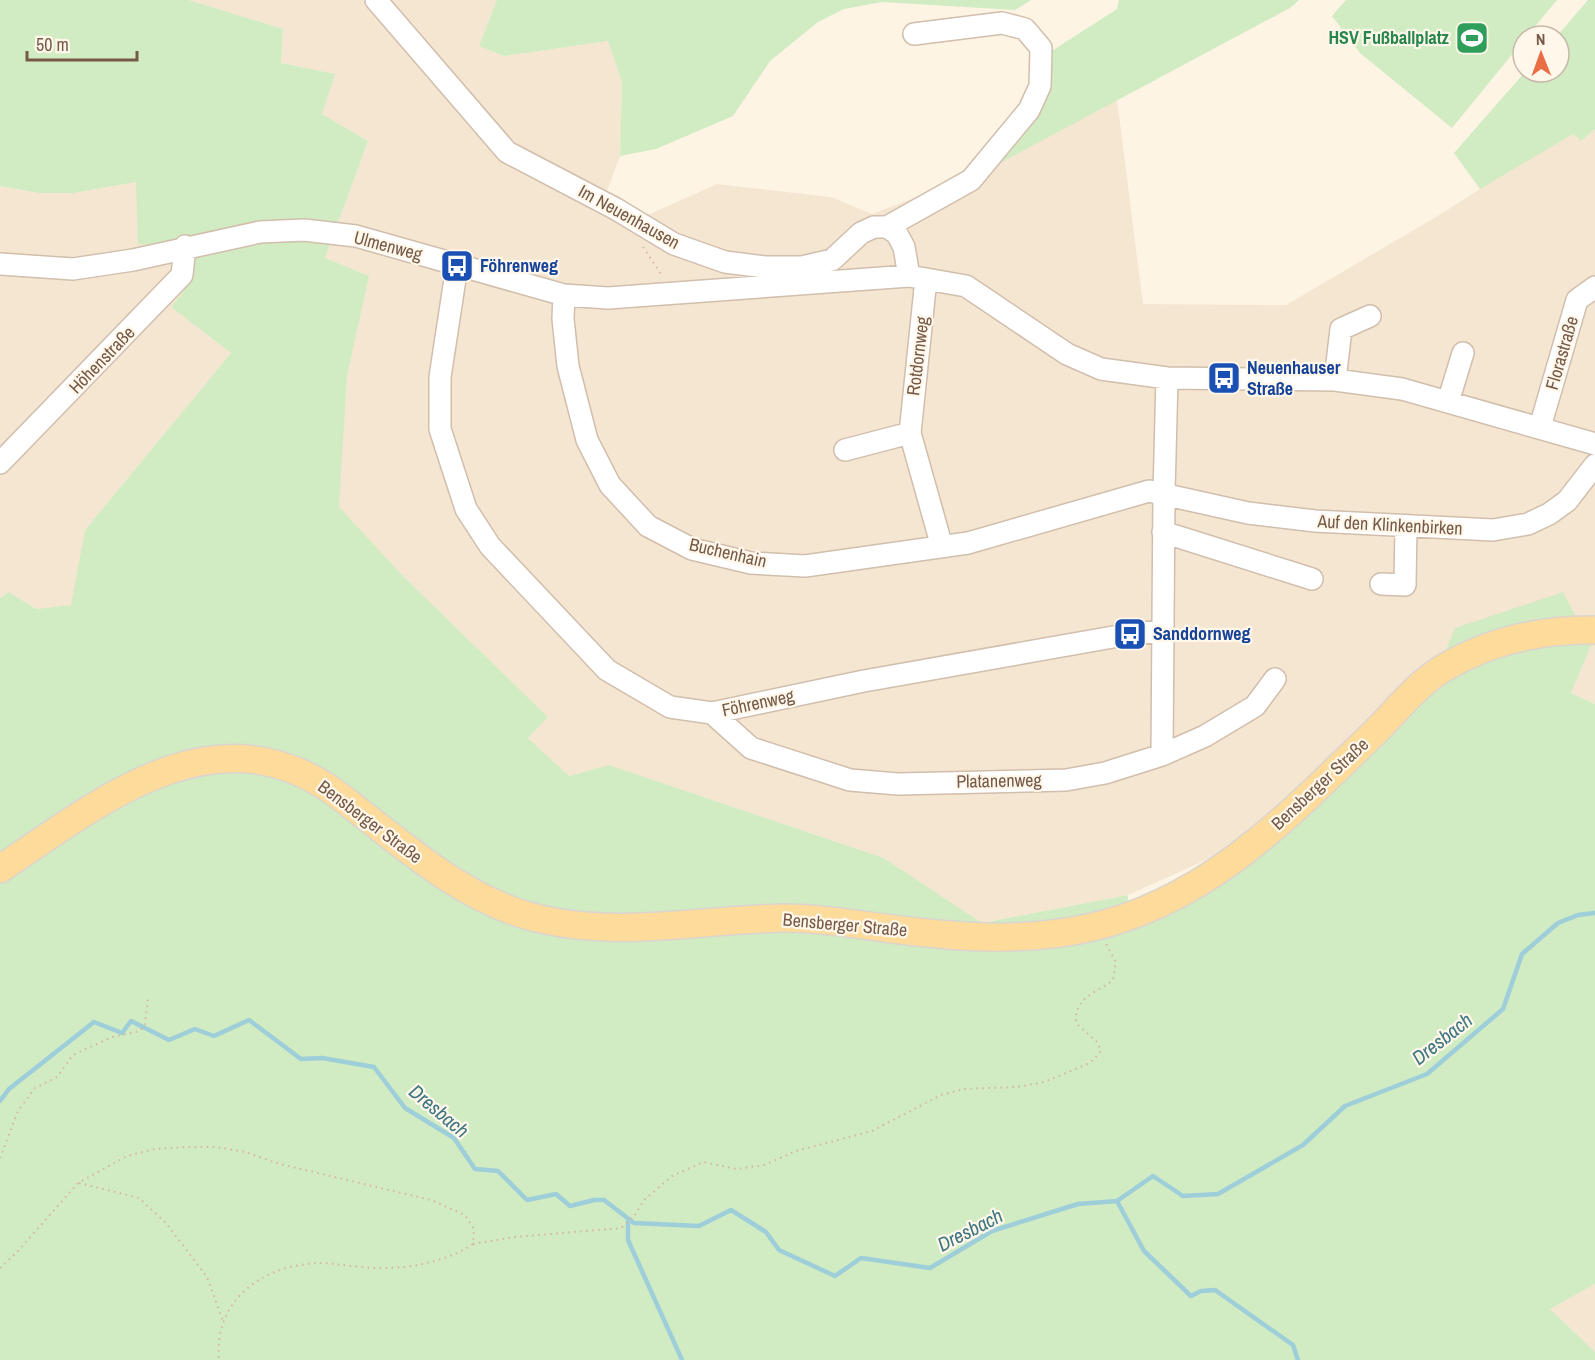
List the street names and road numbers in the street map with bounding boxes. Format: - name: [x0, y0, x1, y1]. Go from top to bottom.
- street label: Im Neuenhausen: [574, 178, 684, 255]
- street label: Ulmenweg: [351, 224, 426, 267]
- street label: Florastraße: [1539, 313, 1584, 393]
- street label: Rotdornweg: [900, 314, 935, 397]
- street label: Höhenstraße: [63, 320, 140, 399]
- street label: Auf den Klinkenbirken: [1316, 508, 1463, 541]
- street label: Buchenhain: [687, 531, 769, 574]
- street label: Föhrenweg: [720, 683, 797, 722]
- street label: Bensberger Straße: [1266, 732, 1374, 835]
- street label: Platanenweg: [956, 767, 1043, 794]
- street label: Bensberger Straße: [313, 774, 428, 869]
- street label: Bensberger Straße: [782, 907, 908, 942]

